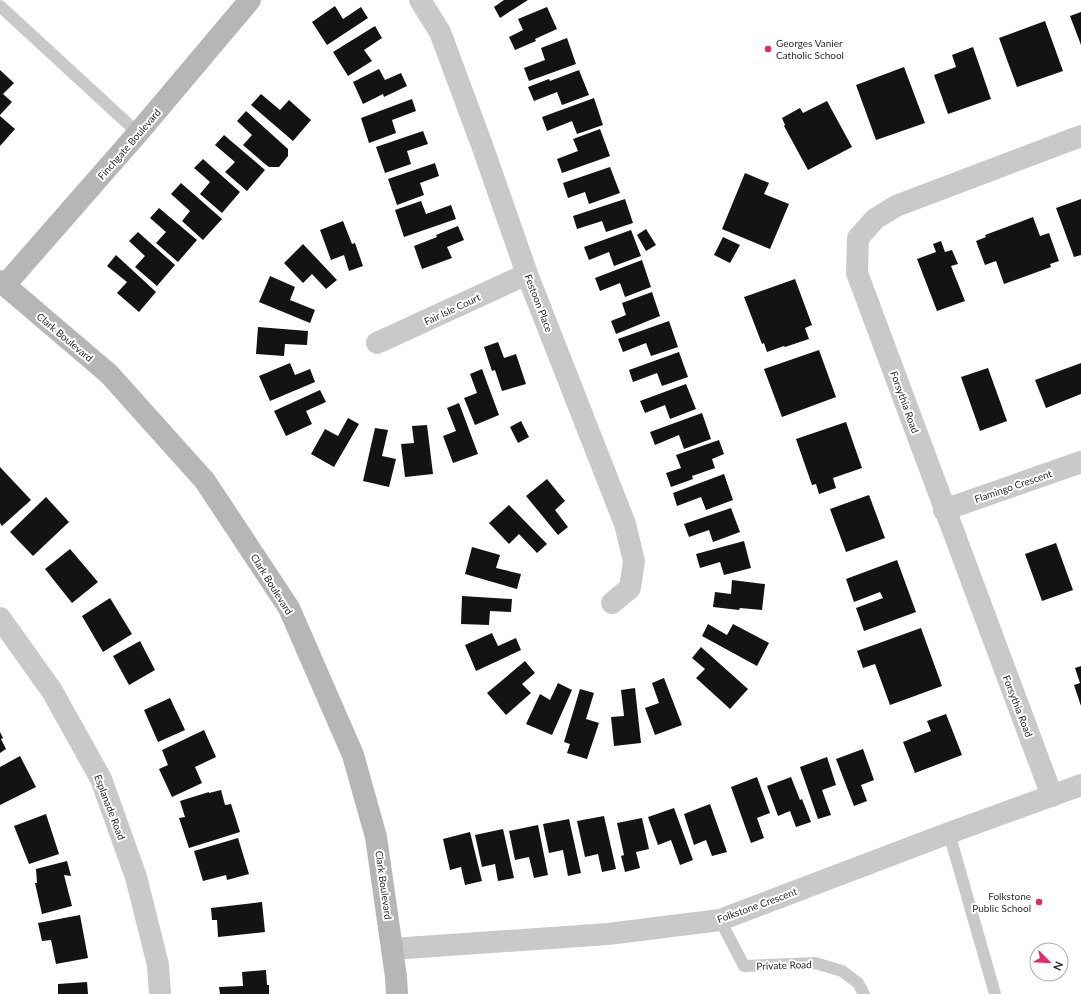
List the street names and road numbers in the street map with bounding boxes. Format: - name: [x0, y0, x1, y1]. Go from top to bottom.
- street label: Finchgate Boulevard: [95, 106, 163, 182]
- street label: Festoon Place: [522, 272, 556, 334]
- street label: Fair Isle Court: [422, 291, 482, 327]
- street label: Clark Boulevard: [35, 310, 95, 364]
- street label: Forsythia Road: [888, 369, 922, 435]
- street label: Flamingo Crescent: [973, 467, 1054, 505]
- street label: Clark Boulevard: [248, 551, 296, 617]
- street label: Forsythia Road: [1001, 673, 1035, 739]
- street label: Esplanade Road: [92, 773, 128, 841]
- street label: Clark Boulevard: [373, 850, 395, 920]
- street label: Folkstone Crescent: [715, 885, 799, 925]
- street label: Private Road: [756, 958, 812, 972]

